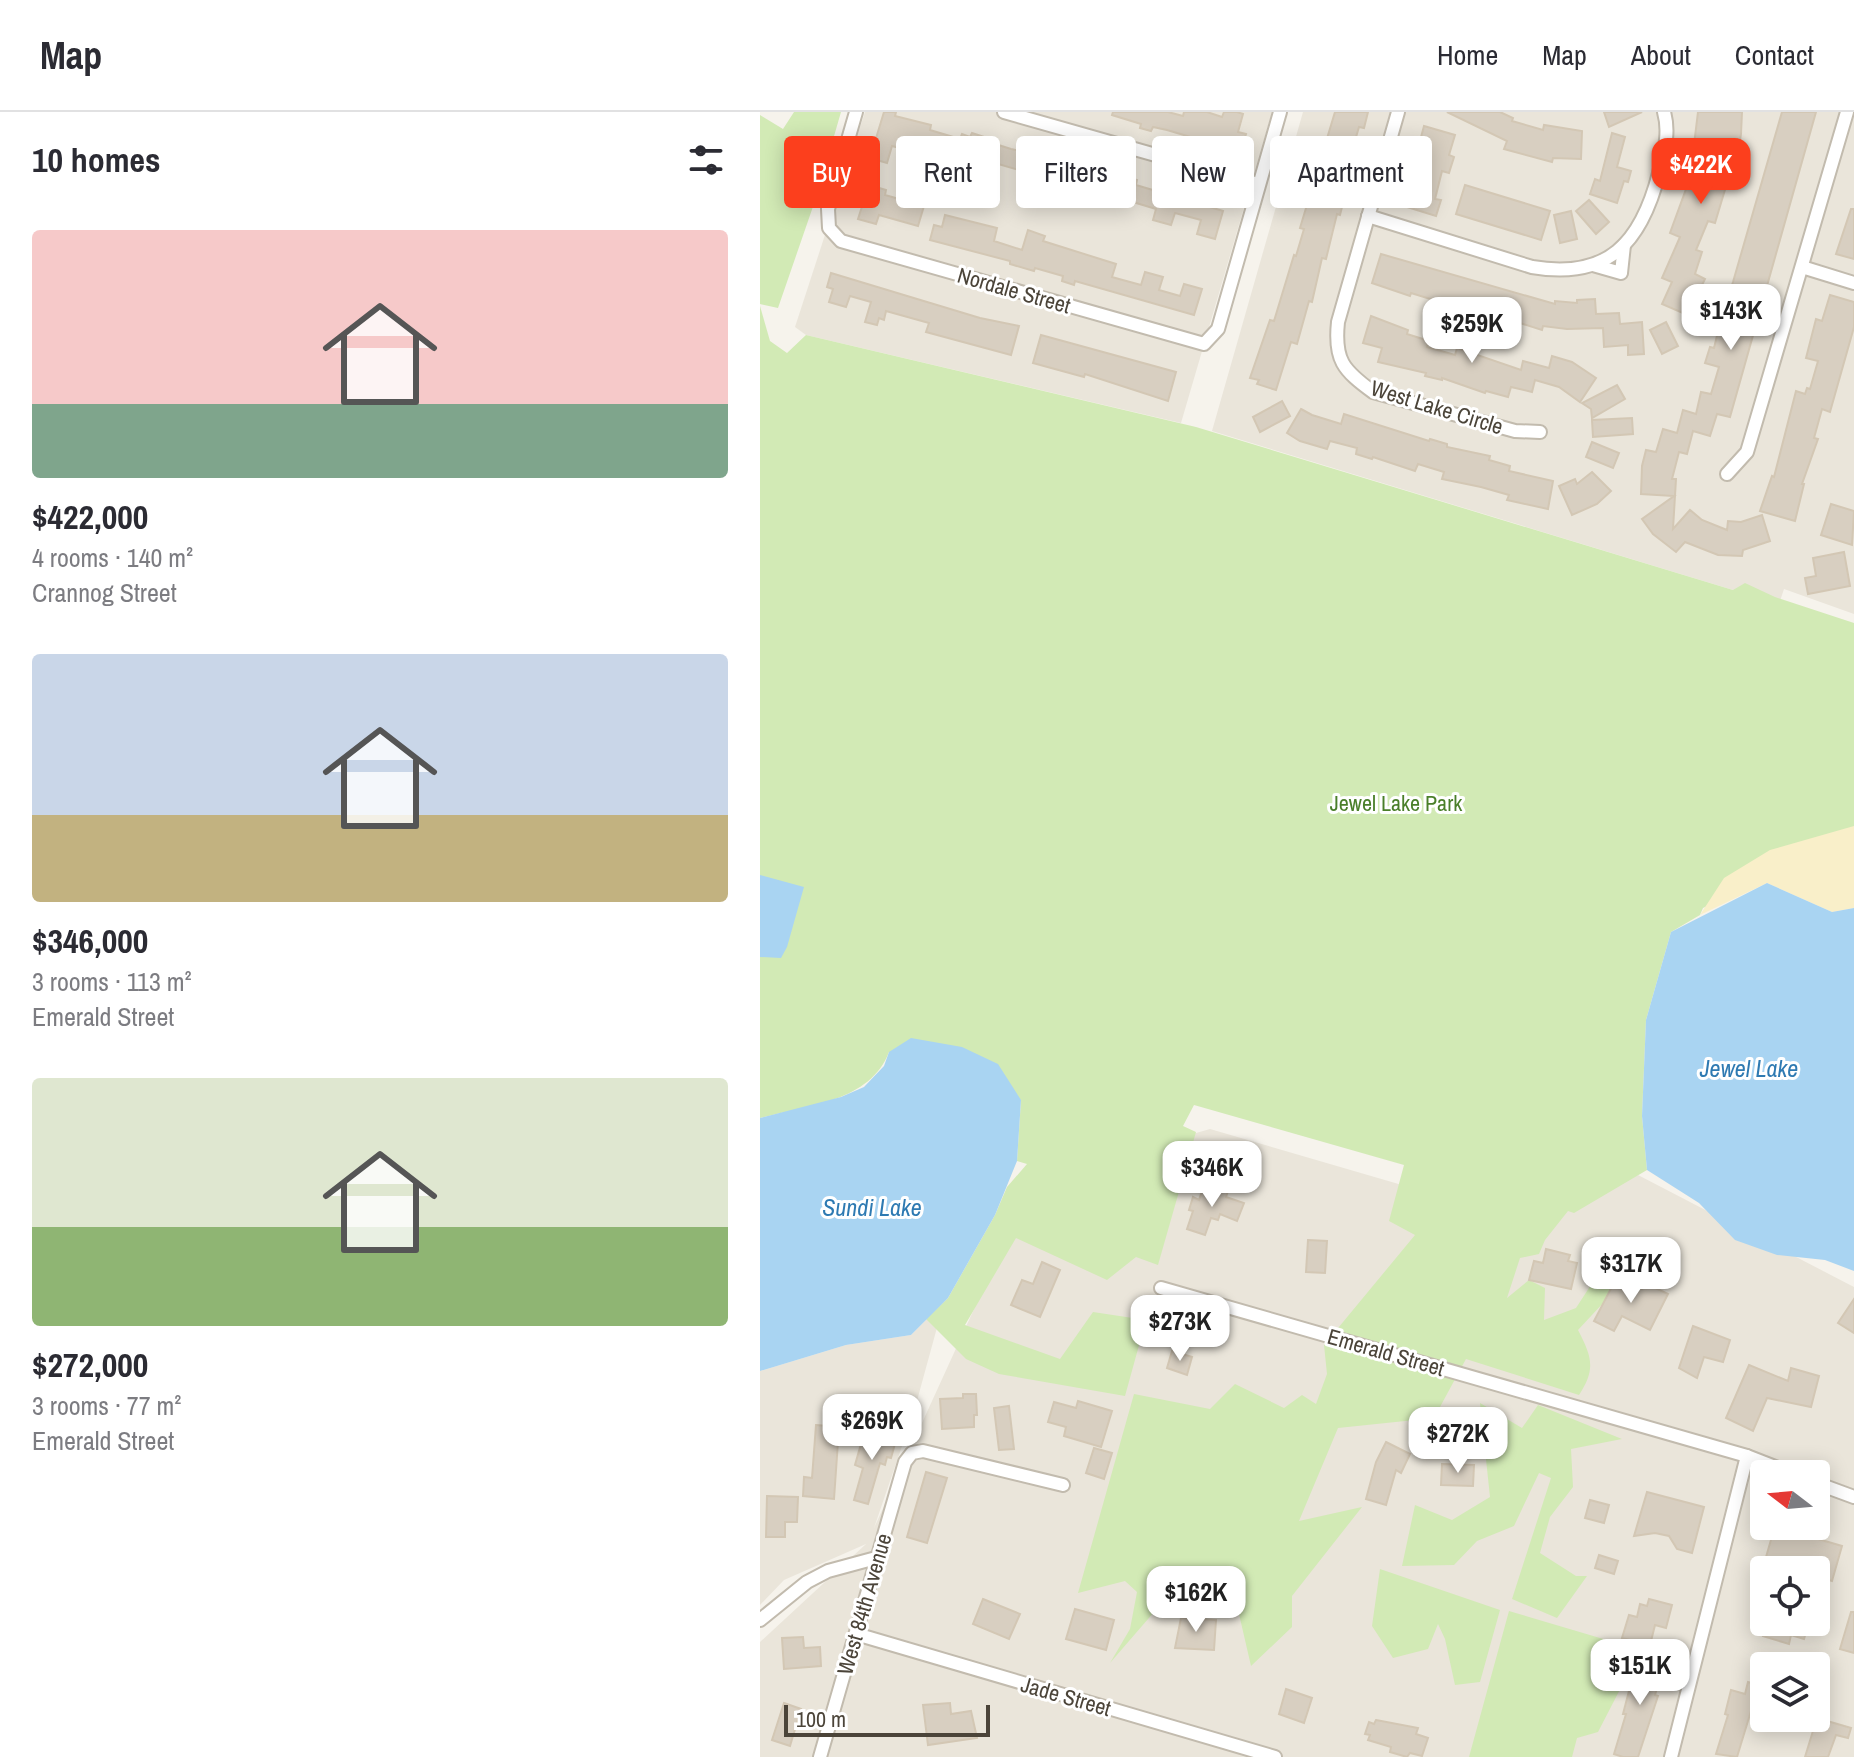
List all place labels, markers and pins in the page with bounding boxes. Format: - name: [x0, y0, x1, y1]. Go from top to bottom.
- pin: $422K: [1645, 138, 1757, 206]
- pin: $143K: [1675, 284, 1787, 352]
- pin: $259K: [1416, 297, 1528, 365]
- pin: $346K: [1156, 1141, 1268, 1209]
- pin: $317K: [1575, 1237, 1687, 1305]
- pin: $273K: [1124, 1295, 1236, 1363]
- pin: $269K: [816, 1394, 928, 1462]
- pin: $272K: [1402, 1407, 1514, 1475]
- pin: $162K: [1140, 1566, 1252, 1634]
- pin: $151K: [1584, 1639, 1696, 1707]

